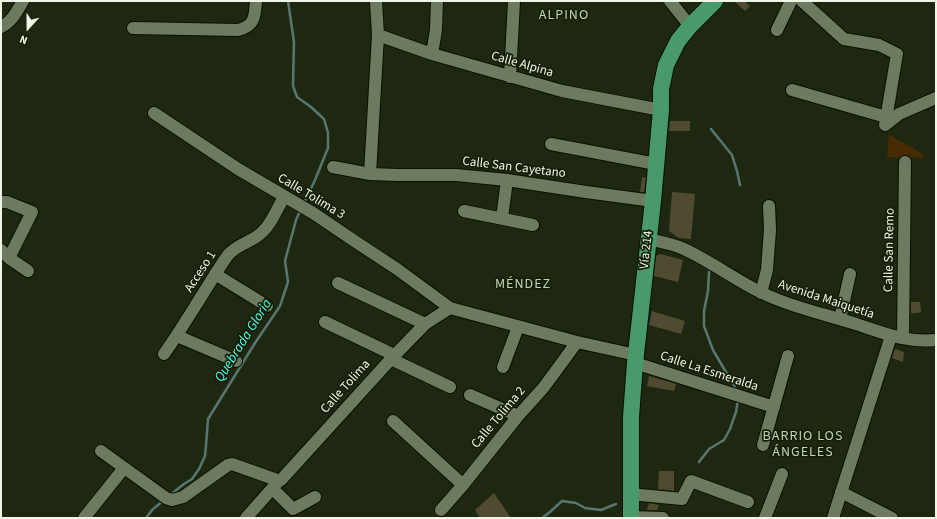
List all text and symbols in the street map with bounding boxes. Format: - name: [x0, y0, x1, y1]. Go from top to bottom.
- north arrow: [8, 8, 48, 48]
- district label: ALPINO: [539, 8, 589, 24]
- text: N: [17, 31, 30, 48]
- street label: Calle Alpina: [489, 49, 555, 81]
- street label: Calle San Cayetano: [461, 154, 567, 182]
- street label: Calle Tolima 3: [275, 171, 347, 223]
- street label: Calle San Remo: [881, 208, 899, 292]
- street label: Vía 214: [637, 230, 657, 270]
- street label: Acceso 1: [182, 248, 220, 296]
- district label: MÉNDEZ: [495, 277, 551, 293]
- street label: Avenida Maiquetía: [776, 277, 876, 323]
- water label: Quebrada Gloria: [212, 296, 276, 386]
- street label: Calle La Esmeralda: [658, 349, 760, 395]
- street label: Calle Tolima: [318, 357, 374, 417]
- street label: Calle Tolima 2: [469, 384, 529, 452]
- district label: BARRIO LOS ÁNGELES: [763, 429, 843, 462]

